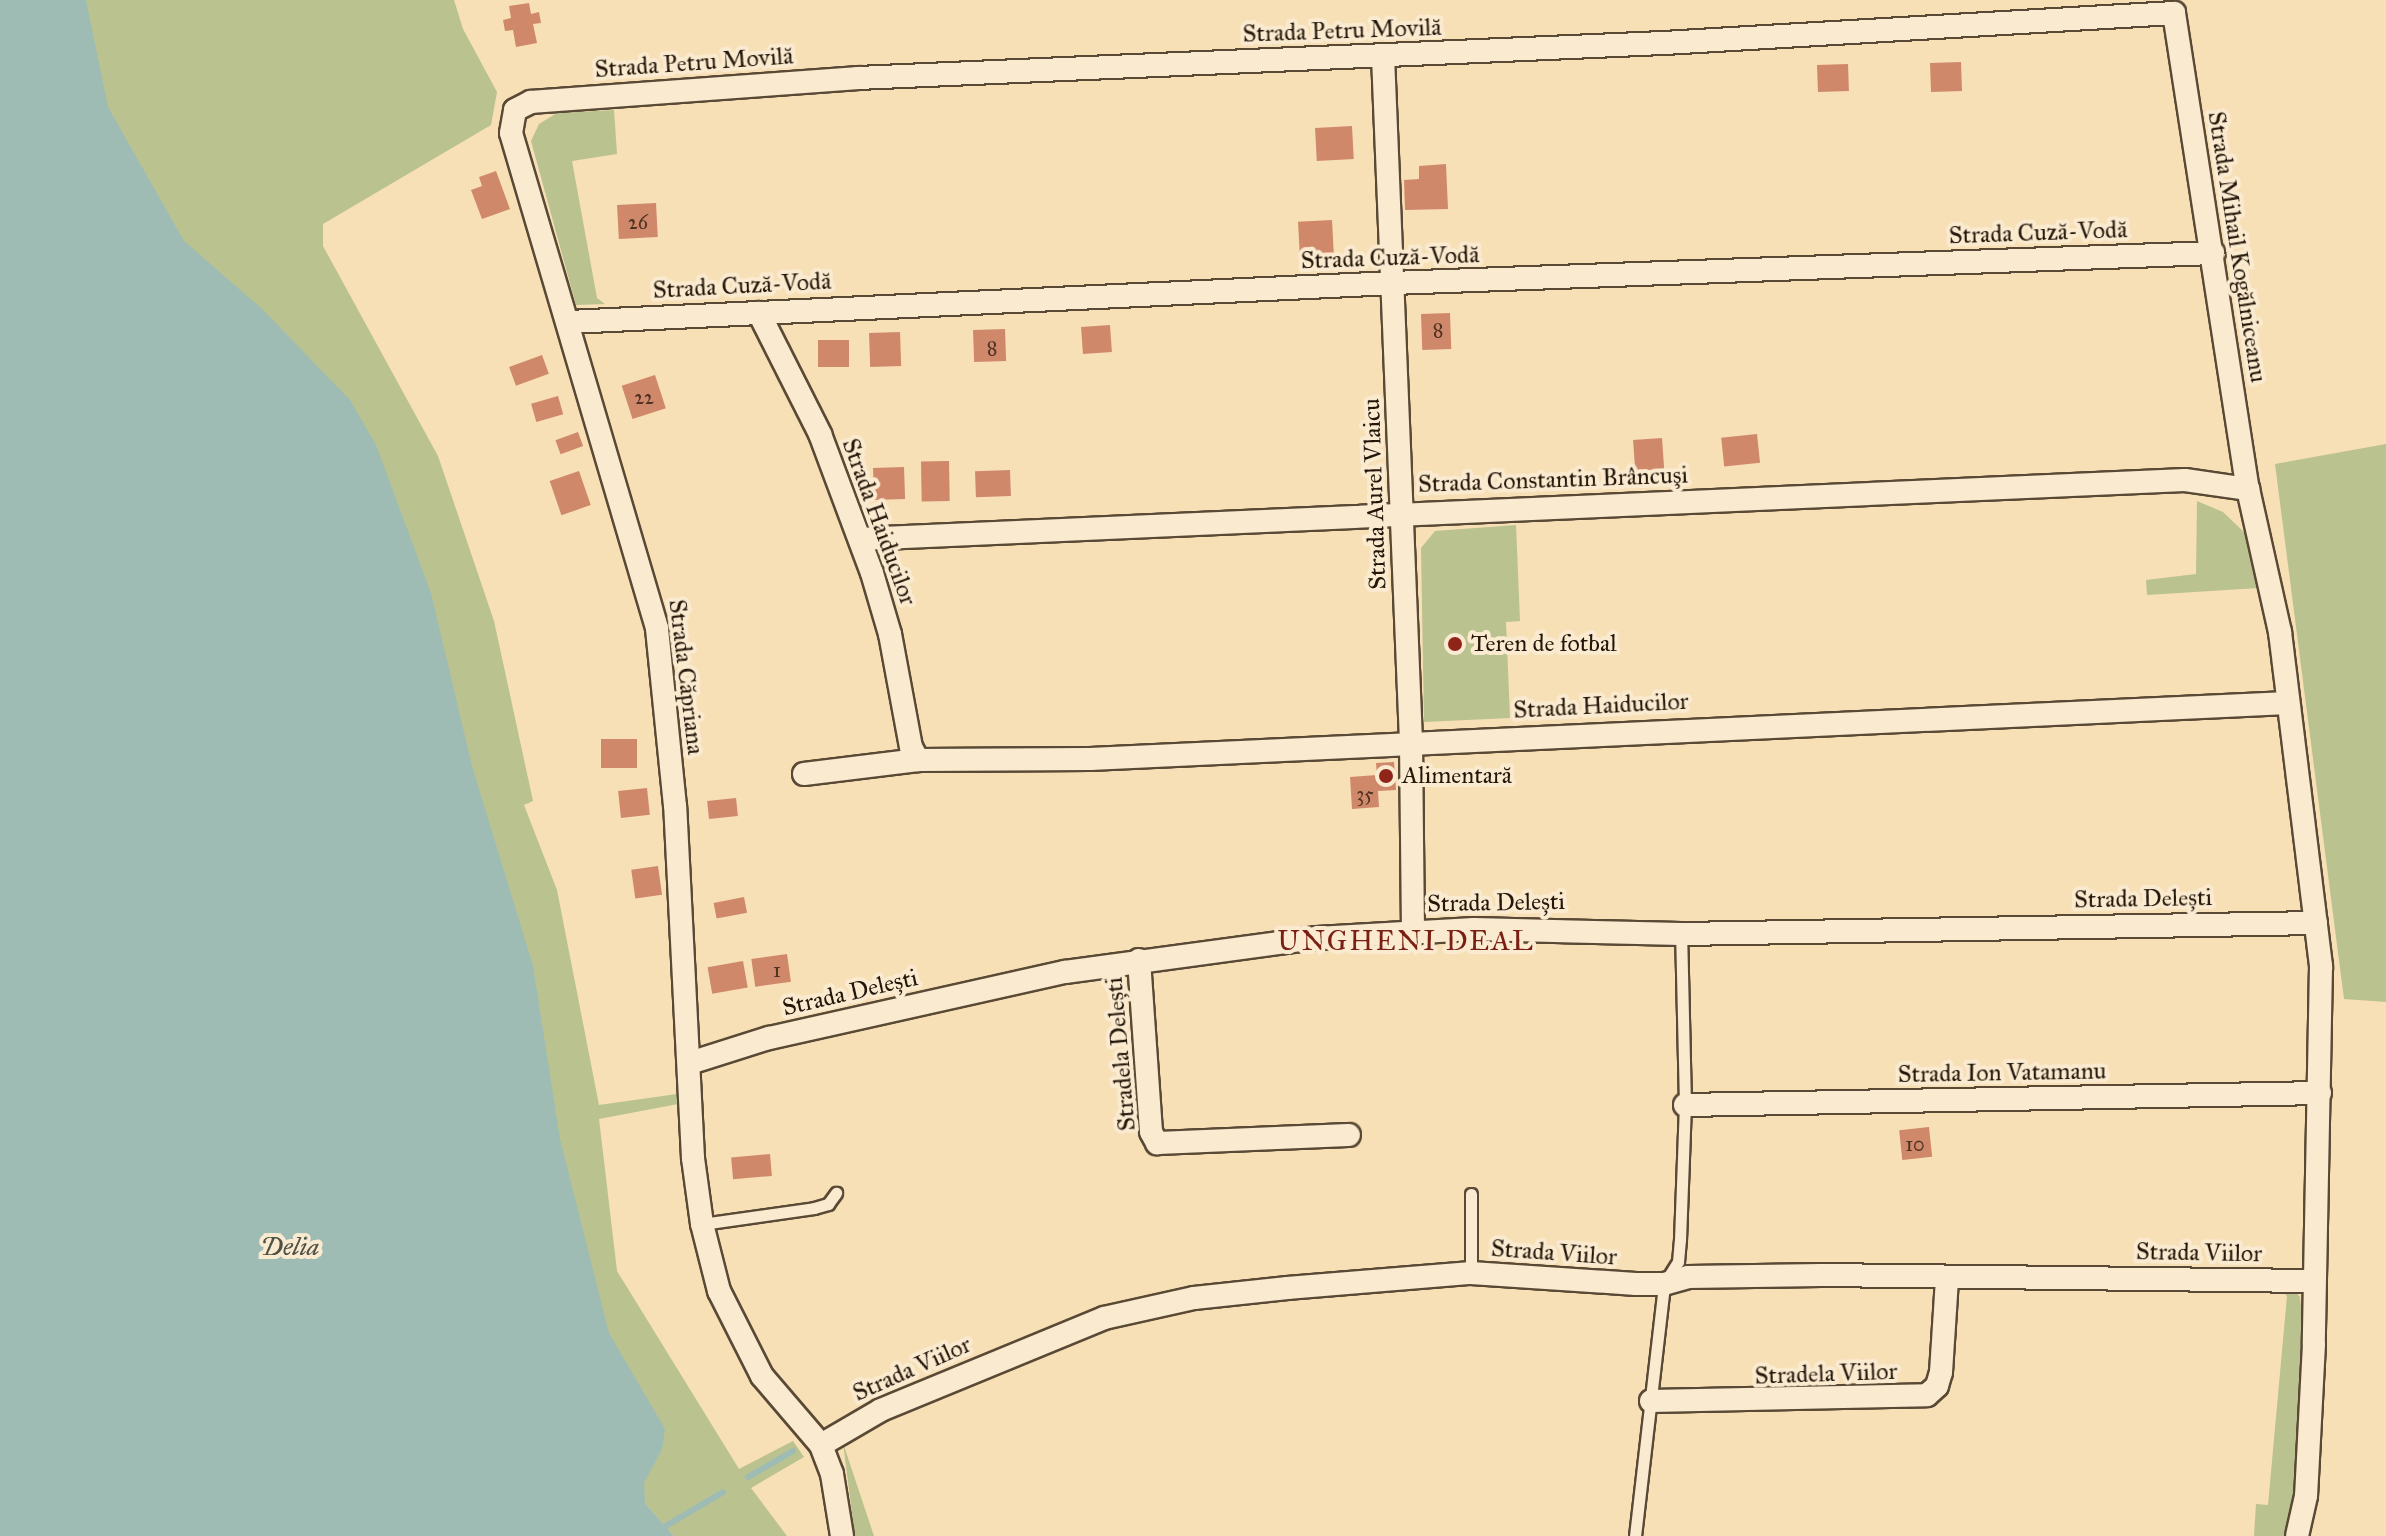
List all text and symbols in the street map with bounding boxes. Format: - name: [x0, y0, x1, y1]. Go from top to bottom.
- street label: Strada Petru Movilă: [1242, 13, 1442, 49]
- street label: Strada Petru Movilă: [594, 42, 794, 84]
- street label: Strada Mihail Kogălniceanu: [2201, 109, 2273, 385]
- house number: 26: [628, 210, 648, 234]
- street label: Strada Cuză-Vodă: [1948, 215, 2128, 251]
- street label: Strada Cuză-Vodă: [1300, 240, 1480, 276]
- street label: Strada Cuză-Vodă: [652, 267, 832, 305]
- house number: 8: [1433, 318, 1443, 342]
- house number: 8: [987, 336, 997, 360]
- house number: 22: [634, 385, 654, 409]
- street label: Strada Aurel Vlaicu: [1357, 398, 1393, 590]
- street label: Strada Haiducilor: [835, 435, 923, 609]
- street label: Strada Constantin Brâncuşi: [1418, 461, 1688, 499]
- street label: Strada Căpriana: [662, 598, 710, 756]
- place label: Teren de fotbal: [1471, 630, 1617, 658]
- marker: Teren de fotbal: [1446, 635, 1464, 653]
- street label: Strada Haiducilor: [1513, 687, 1689, 725]
- place label: Alimentară: [1402, 762, 1512, 790]
- marker: Alimentară: [1377, 767, 1395, 785]
- house number: 35: [1356, 782, 1374, 806]
- street label: Strada Delești: [2074, 883, 2212, 915]
- street label: Strada Delești: [1427, 887, 1565, 919]
- district label: UNGHENI DEAL: [1277, 924, 1535, 958]
- house number: 1: [773, 958, 781, 982]
- street label: Strada Delești: [780, 963, 920, 1023]
- street label: Stradela Delești: [1100, 976, 1142, 1132]
- street label: Strada Ion Vatamanu: [1898, 1057, 2106, 1089]
- house number: 10: [1905, 1132, 1925, 1156]
- water label: Delia: [261, 1231, 319, 1263]
- street label: Strada Viilor: [1490, 1234, 1618, 1272]
- street label: Strada Viilor: [2136, 1238, 2262, 1268]
- street label: Strada Viilor: [848, 1330, 976, 1408]
- street label: Stradela Viilor: [1754, 1357, 1898, 1391]

